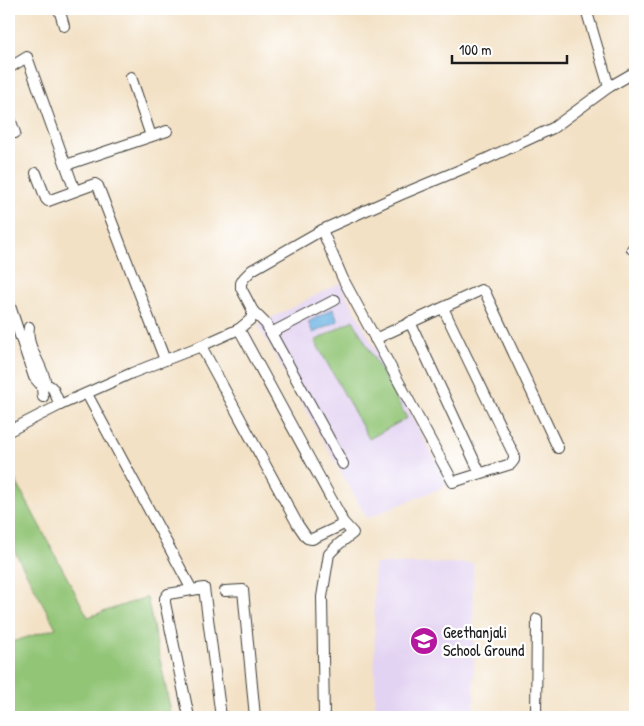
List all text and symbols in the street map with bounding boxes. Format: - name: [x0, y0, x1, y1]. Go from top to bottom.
- scale bar: [452, 32, 566, 64]
- text: 100 m: [459, 39, 492, 60]
- place label: Geethanjali School Ground: [443, 621, 524, 661]
- school or university icon: Geethanjali School Ground: [409, 626, 439, 656]

